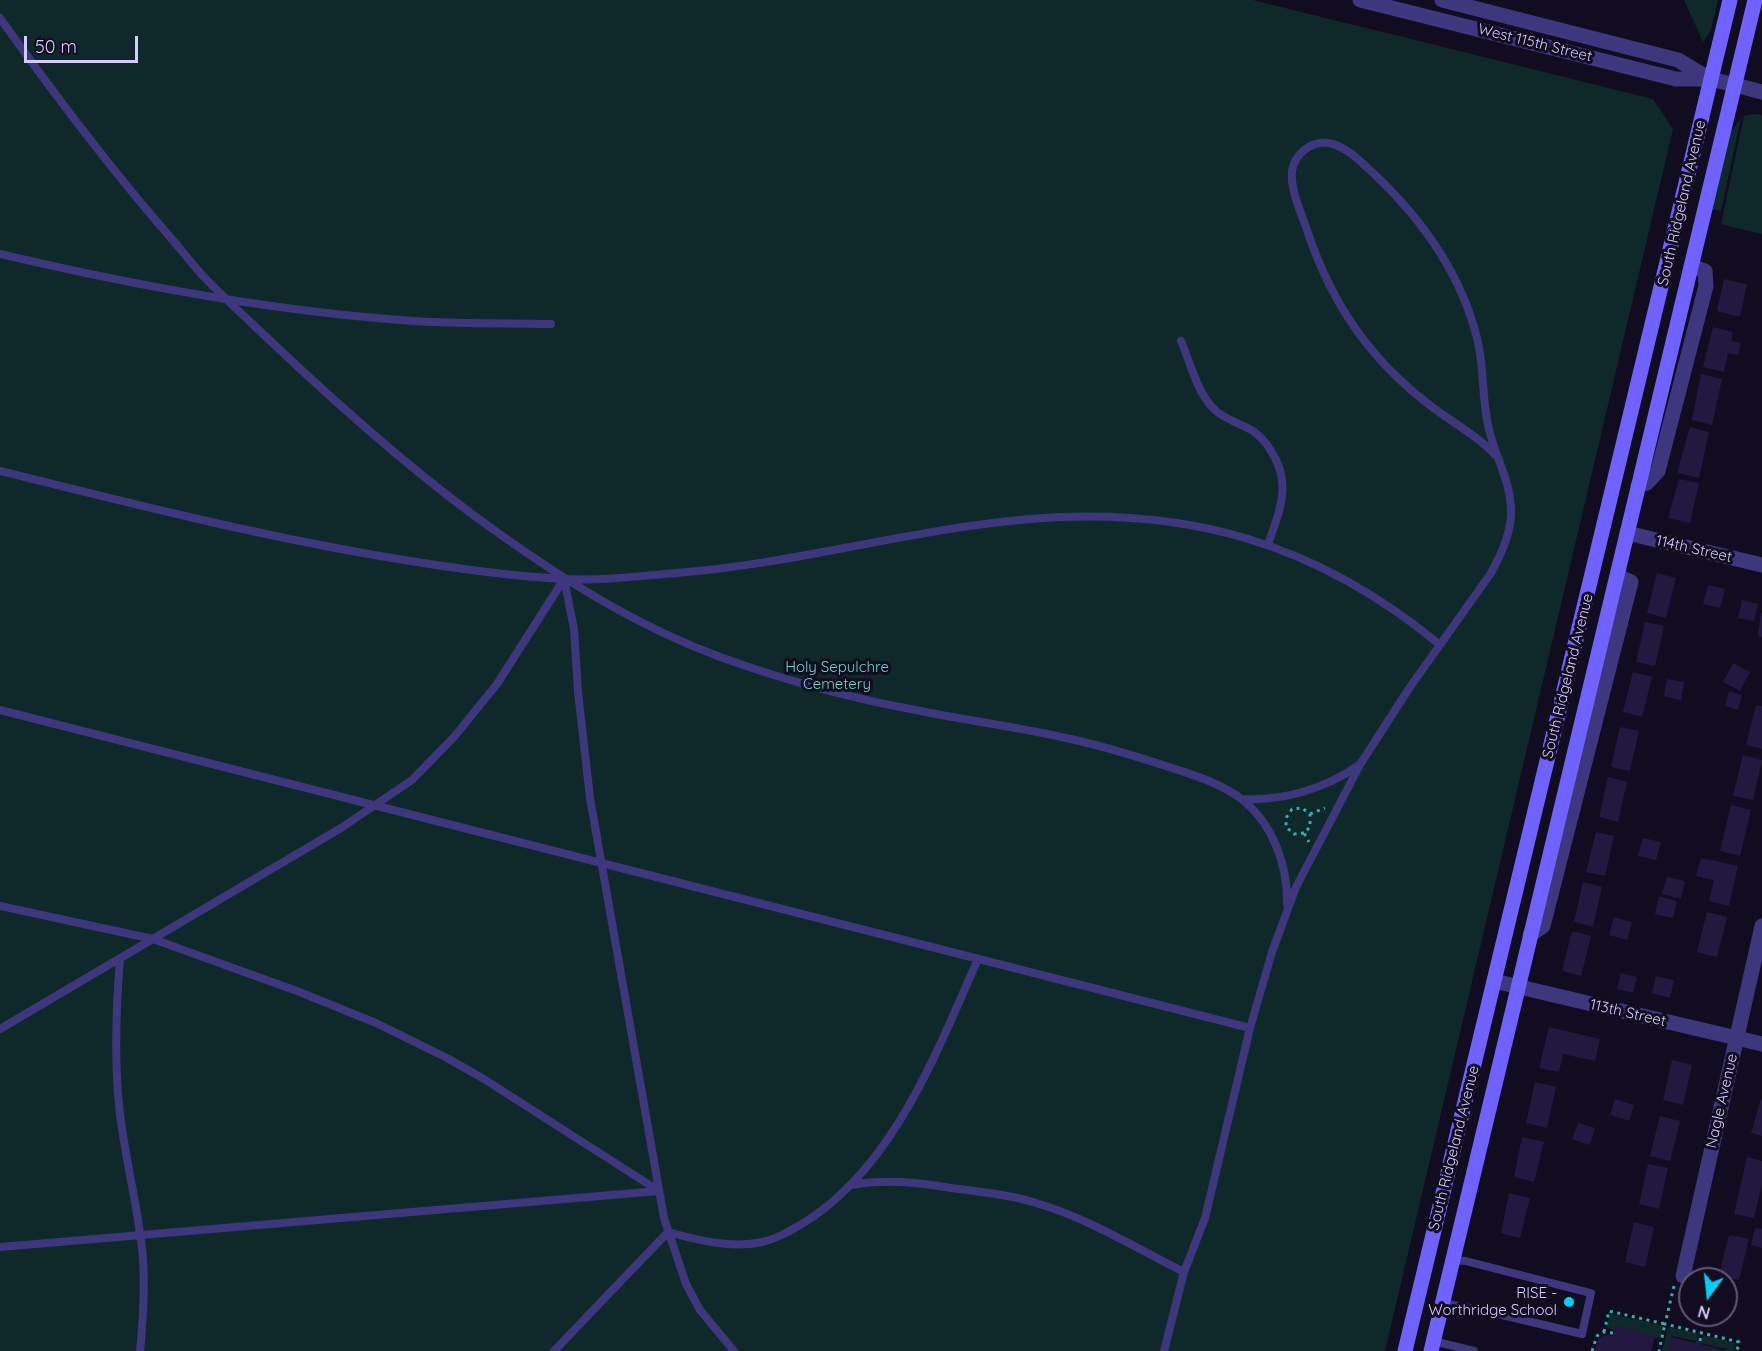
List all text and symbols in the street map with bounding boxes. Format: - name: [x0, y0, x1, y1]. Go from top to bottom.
- street label: West 115th Street: [1476, 20, 1594, 66]
- scale bar: [27, 24, 141, 62]
- text: 50 m: [35, 35, 77, 58]
- street label: South Ridgeland Avenue: [1654, 118, 1710, 288]
- street label: 114th Street: [1654, 532, 1734, 566]
- street label: South Ridgeland Avenue: [1539, 592, 1597, 760]
- park label: Holy Sepulchre Cemetery: [785, 658, 889, 693]
- street label: 113th Street: [1588, 995, 1668, 1031]
- street label: Nagle Avenue: [1702, 1052, 1742, 1150]
- street label: South Ridgeland Avenue: [1425, 1064, 1483, 1232]
- north arrow: [1678, 1267, 1738, 1327]
- place label: RISE - Worthridge School: [1428, 1284, 1557, 1319]
- marker: RISE - Worthridge School: [1562, 1295, 1576, 1309]
- text: N: [1696, 1301, 1712, 1324]

